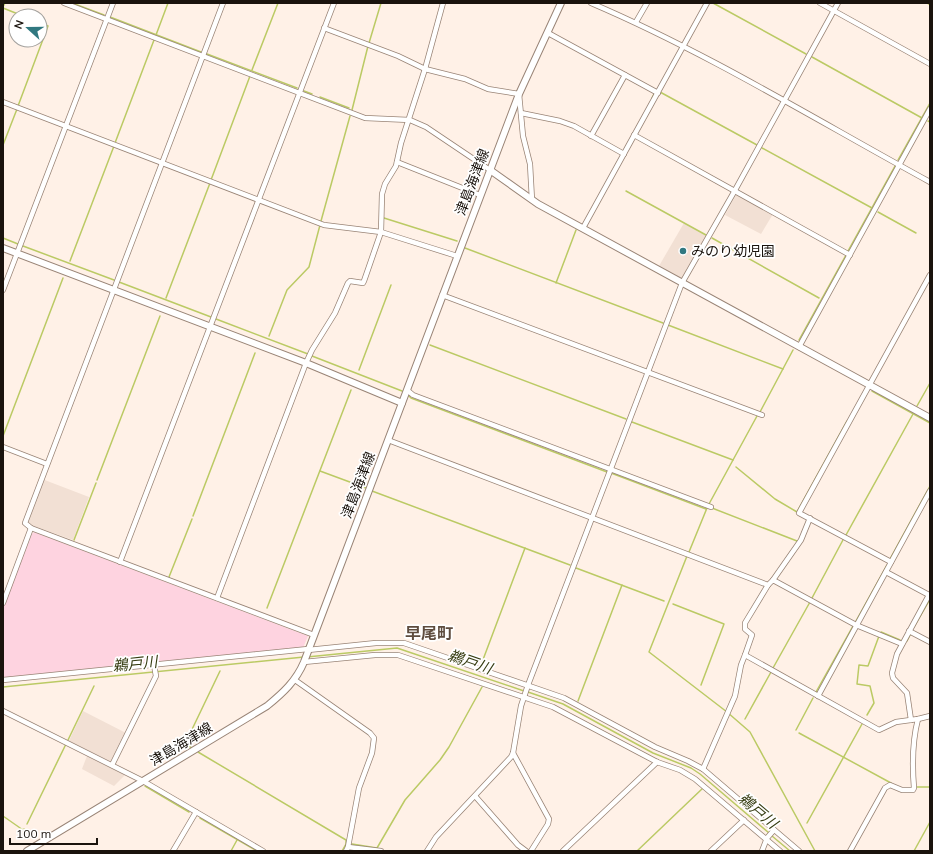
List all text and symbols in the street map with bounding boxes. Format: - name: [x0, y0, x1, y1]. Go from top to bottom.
- north arrow: [8, 8, 48, 48]
- text: N: [11, 18, 27, 31]
- street label: 津島海津線: [451, 146, 493, 218]
- place label: みのり幼児園: [691, 242, 775, 260]
- marker: みのり幼児園: [678, 246, 688, 256]
- street label: 津島海津線: [337, 449, 379, 521]
- district label: 早尾町: [405, 623, 453, 643]
- water label: 鵜戸川: [446, 645, 496, 678]
- water label: 鵜戸川: [112, 651, 160, 675]
- street label: 津島海津線: [146, 718, 216, 770]
- water label: 鵜戸川: [735, 789, 783, 834]
- scale bar: [10, 820, 97, 846]
- text: 100 m: [16, 826, 51, 841]

